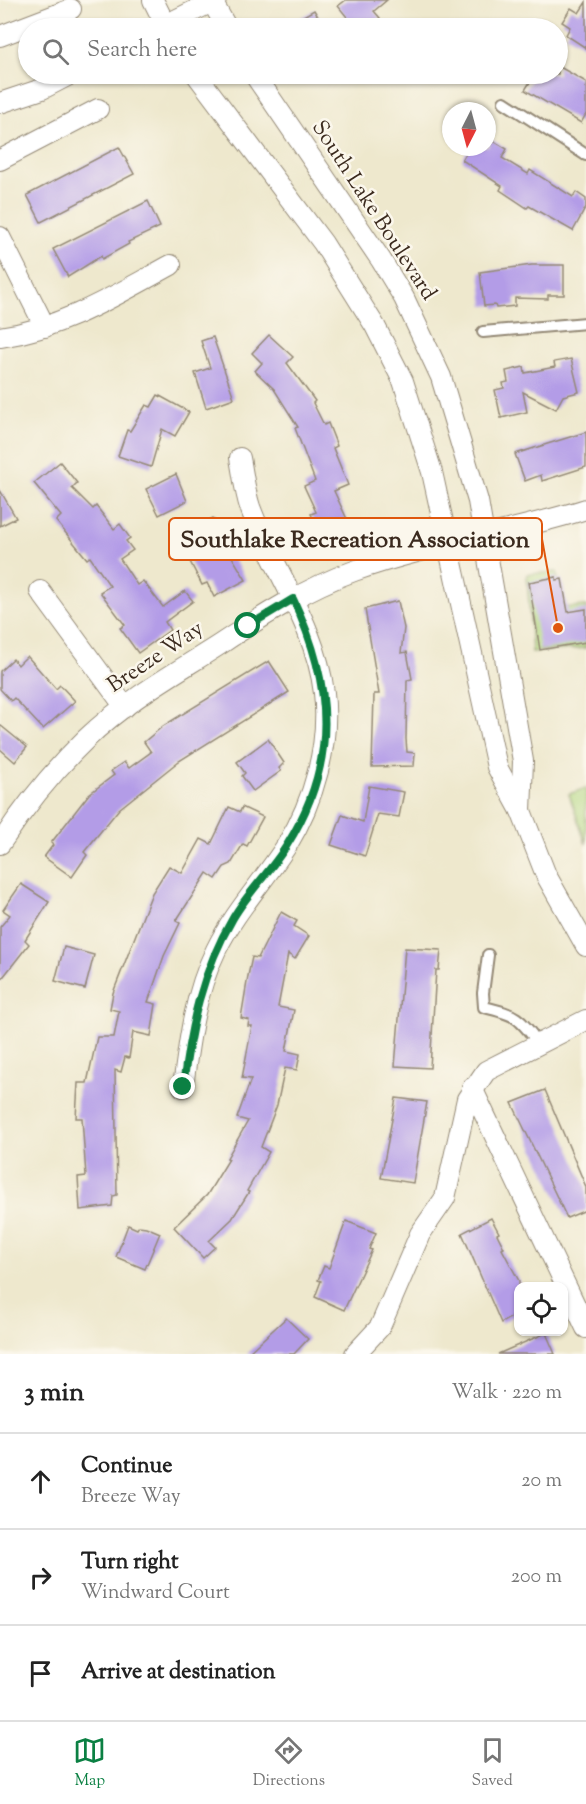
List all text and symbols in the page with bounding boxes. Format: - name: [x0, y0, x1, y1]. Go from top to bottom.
- search box: [18, 18, 568, 84]
- icon: search: [39, 35, 72, 68]
- text: Search here: [87, 35, 197, 67]
- north arrow: [442, 102, 496, 156]
- street label: South Lake Boulevard: [303, 115, 443, 307]
- callout: Southlake Recreation Association: [169, 518, 542, 560]
- text: Southlake Recreation Association: [180, 524, 530, 558]
- route start: [234, 612, 260, 638]
- street label: Breeze Way: [102, 614, 210, 702]
- route end: [169, 1073, 195, 1099]
- map controls: [514, 1282, 568, 1336]
- button: locate: [514, 1282, 568, 1336]
- text: 3 min: [24, 1375, 84, 1412]
- text: Walk · 220 m: [451, 1379, 562, 1408]
- text: Continue: [81, 1451, 172, 1483]
- icon: ahead: [24, 1465, 57, 1498]
- text: 20 m: [521, 1467, 562, 1496]
- text: Breeze Way: [81, 1483, 181, 1512]
- text: Turn right: [81, 1547, 178, 1579]
- icon: right: [24, 1561, 57, 1594]
- text: 200 m: [511, 1563, 562, 1592]
- text: Windward Court: [81, 1579, 230, 1608]
- icon: arrive: [24, 1657, 57, 1690]
- text: Arrive at destination: [81, 1657, 276, 1689]
- tab: Map: [73, 1734, 106, 1793]
- tab: Directions: [253, 1734, 325, 1793]
- tab: Saved: [472, 1734, 513, 1793]

